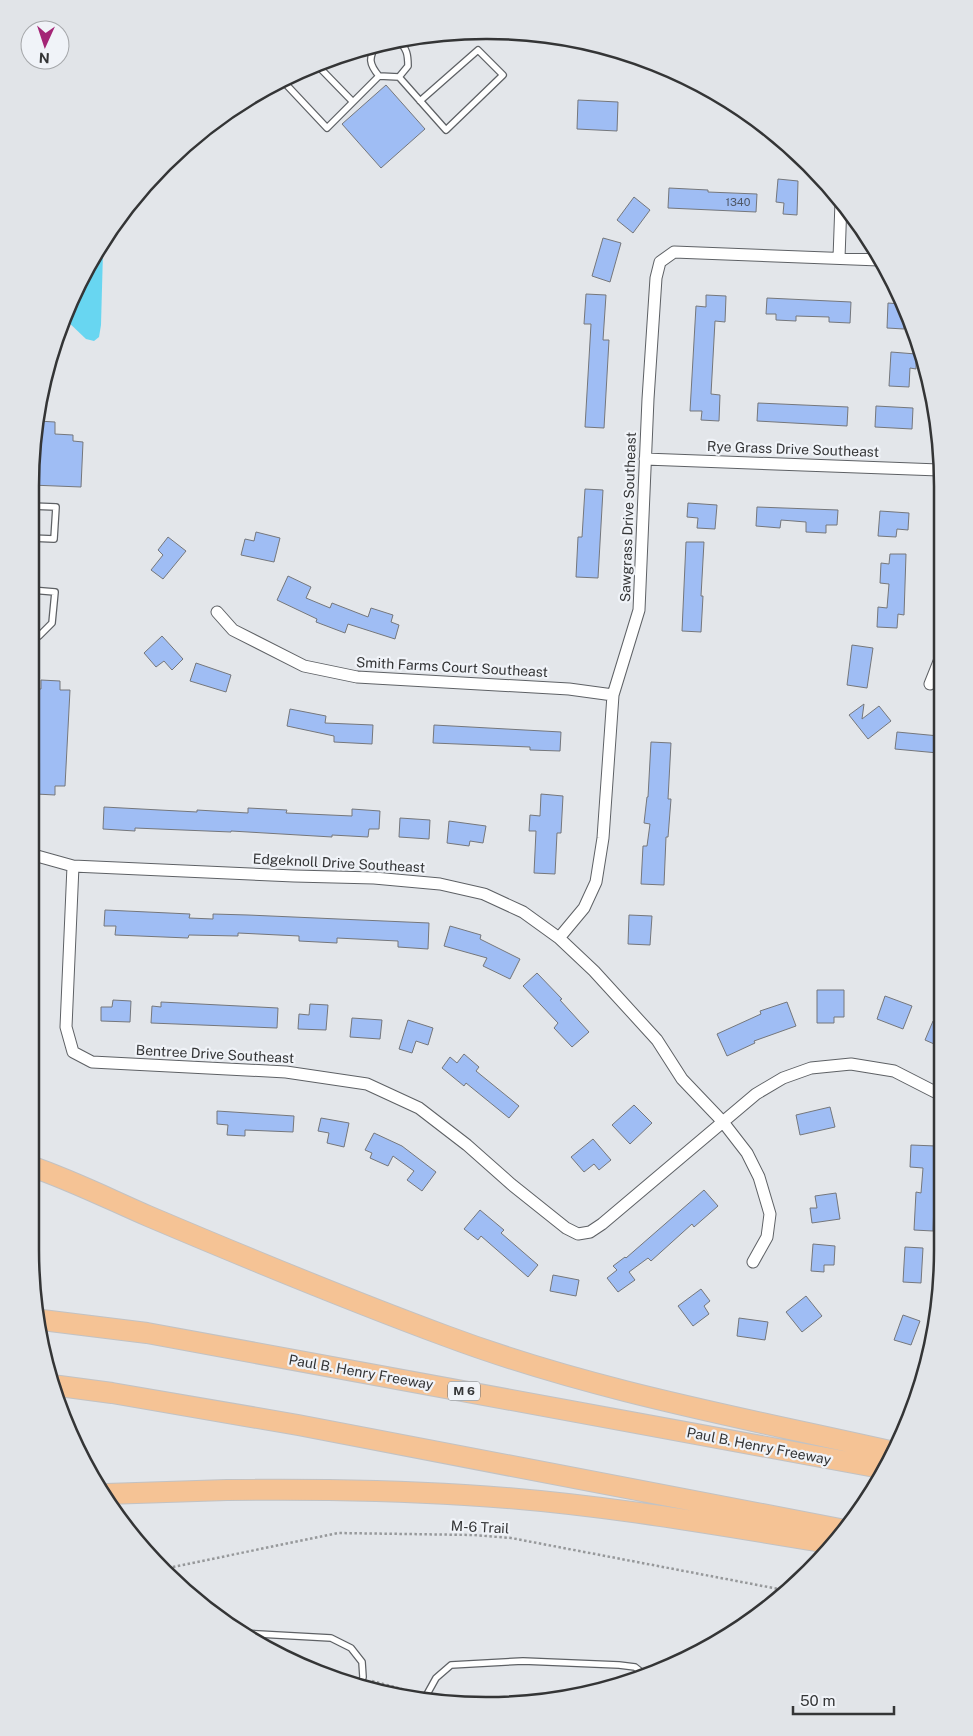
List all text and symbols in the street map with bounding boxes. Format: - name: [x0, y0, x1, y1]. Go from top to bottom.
- north arrow: [20, 20, 70, 70]
- text: N: [38, 50, 50, 66]
- house number: 1340: [725, 196, 751, 208]
- street label: Sawgrass Drive Southeast: [617, 432, 639, 602]
- street label: Rye Grass Drive Southeast: [707, 438, 879, 460]
- street label: Smith Farms Court Southeast: [356, 654, 548, 680]
- street label: Edgeknoll Drive Southeast: [252, 850, 426, 876]
- street label: Bentree Drive Southeast: [135, 1042, 295, 1066]
- street label: Paul B. Henry Freeway: [287, 1351, 435, 1393]
- road number: M 6: [448, 1382, 480, 1400]
- street label: Paul B. Henry Freeway: [686, 1424, 833, 1468]
- street label: M-6 Trail: [450, 1517, 510, 1537]
- scale bar: [793, 1684, 894, 1716]
- text: 50 m: [800, 1692, 835, 1709]

